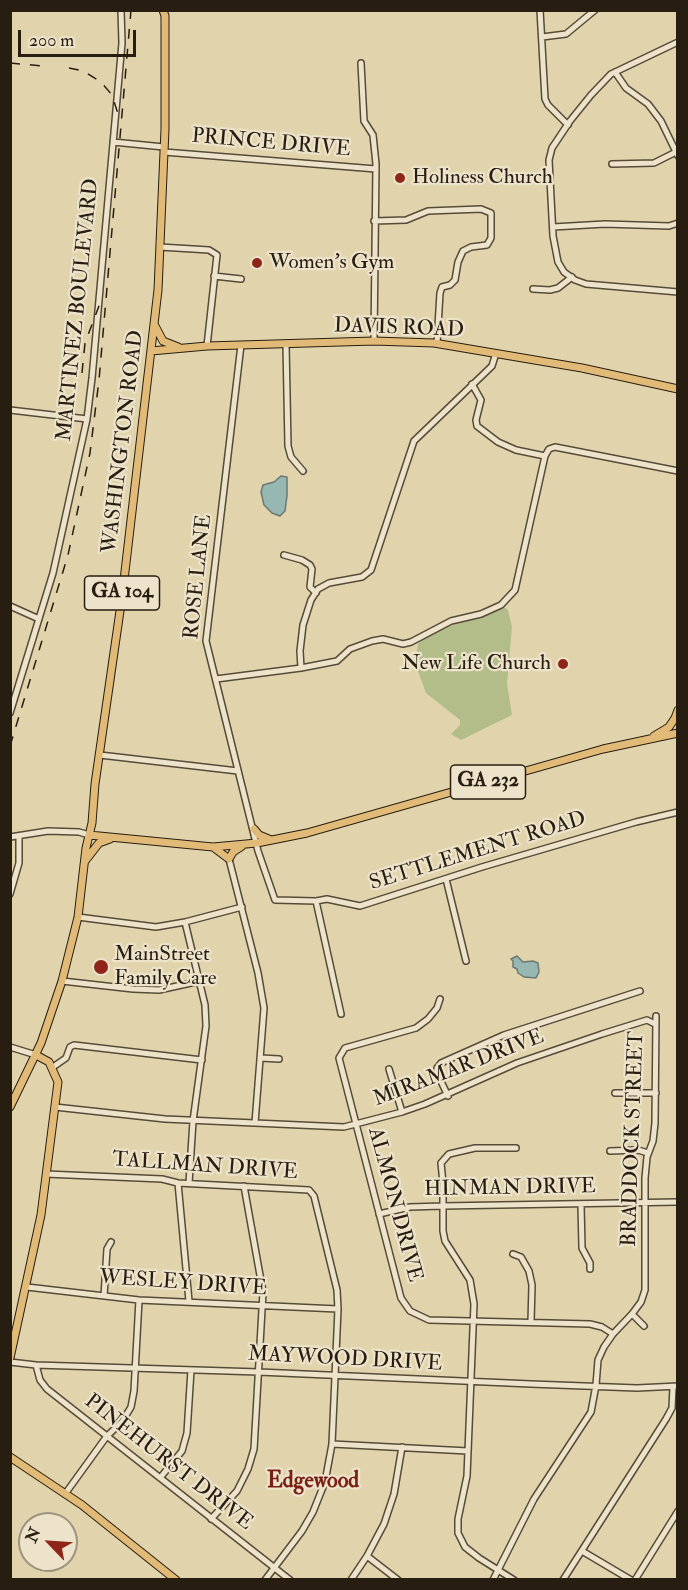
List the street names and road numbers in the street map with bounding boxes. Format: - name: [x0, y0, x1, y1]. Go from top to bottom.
- street label: PRINCE DRIVE: [190, 124, 352, 164]
- street label: MARTINEZ BOULEVARD: [53, 177, 105, 443]
- street label: DAVIS ROAD: [334, 314, 464, 344]
- street label: WASHINGTON ROAD: [98, 329, 150, 555]
- street label: ROSE LANE: [180, 513, 218, 641]
- road number: GA 104: [84, 576, 160, 610]
- road number: GA 232: [450, 765, 526, 799]
- street label: SETTLEMENT ROAD: [367, 807, 589, 897]
- street label: MIRAMAR DRIVE: [370, 1025, 548, 1113]
- street label: BRADDOCK STREET: [618, 1031, 650, 1247]
- street label: ALMON DRIVE: [361, 1125, 427, 1285]
- street label: TALLMAN DRIVE: [111, 1148, 299, 1186]
- street label: HINMAN DRIVE: [424, 1175, 596, 1203]
- street label: WESLEY DRIVE: [98, 1266, 268, 1302]
- street label: MAYWOOD DRIVE: [247, 1342, 443, 1378]
- street label: PINEHURST DRIVE: [79, 1389, 257, 1537]

